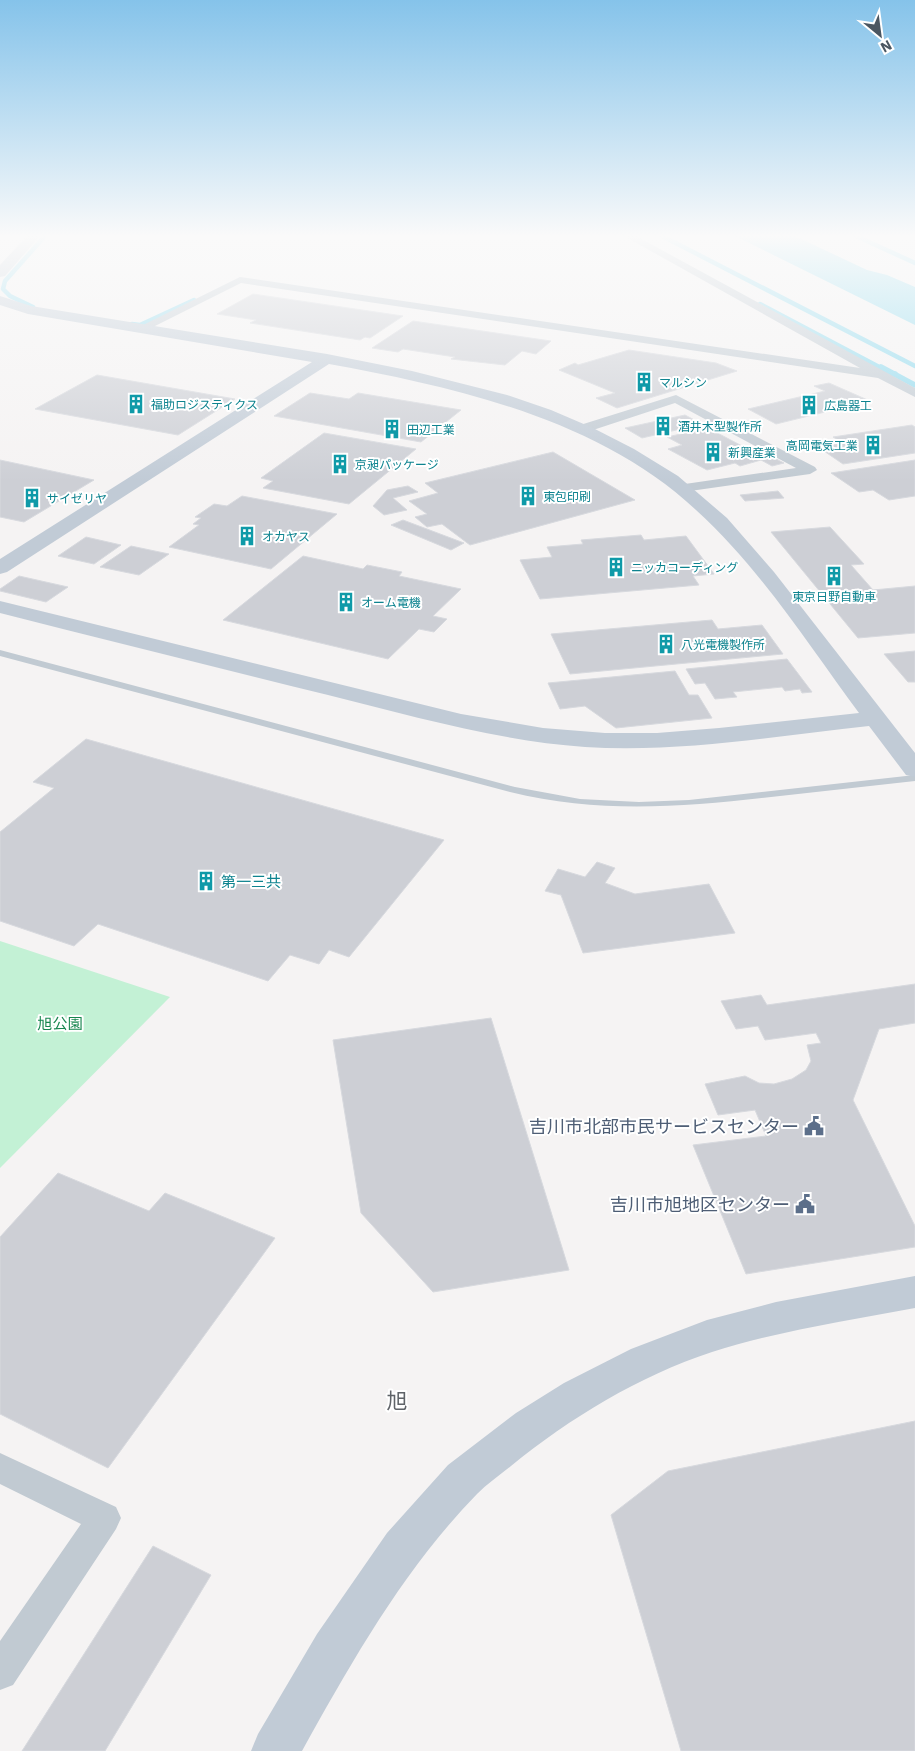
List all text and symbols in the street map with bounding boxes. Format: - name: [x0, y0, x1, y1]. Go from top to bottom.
- north arrow: [855, 10, 905, 60]
- text: N: [878, 36, 895, 57]
- building icon: マルシン: [633, 371, 655, 393]
- place label: マルシン: [659, 375, 707, 390]
- building icon: 福助ロジスティクス: [125, 393, 147, 415]
- building icon: 広島器工: [798, 394, 820, 416]
- place label: 福助ロジスティクス: [151, 397, 258, 412]
- place label: 広島器工: [824, 398, 872, 413]
- building icon: 酒井木型製作所: [652, 415, 674, 437]
- building icon: 田辺工業: [381, 418, 403, 440]
- place label: 酒井木型製作所: [678, 419, 762, 434]
- place label: 田辺工業: [407, 422, 455, 437]
- building icon: 高岡電気工業: [862, 434, 884, 456]
- place label: 高岡電気工業: [786, 438, 858, 453]
- building icon: 新興産業: [702, 441, 724, 463]
- place label: 新興産業: [728, 445, 776, 460]
- building icon: 京昶パッケージ: [329, 453, 351, 475]
- place label: 京昶パッケージ: [355, 457, 439, 472]
- building icon: 東包印刷: [517, 485, 539, 507]
- building icon: サイゼリヤ: [21, 487, 43, 509]
- place label: 東包印刷: [543, 489, 591, 504]
- place label: サイゼリヤ: [47, 491, 107, 506]
- building icon: オカヤス: [236, 525, 258, 547]
- place label: オカヤス: [262, 529, 310, 544]
- building icon: ニッカコーディング: [605, 556, 627, 578]
- place label: ニッカコーディング: [631, 560, 738, 575]
- building icon: 東京日野自動車: [823, 565, 845, 587]
- place label: 東京日野自動車: [792, 589, 876, 604]
- building icon: オーム電機: [335, 591, 357, 613]
- place label: オーム電機: [361, 595, 421, 610]
- building icon: 八光電機製作所: [655, 633, 677, 655]
- place label: 八光電機製作所: [681, 637, 765, 652]
- building icon: 第一三共: [195, 870, 217, 892]
- place label: 第一三共: [221, 872, 281, 891]
- park label: 旭公園: [37, 1014, 83, 1033]
- place label: 吉川市北部市民サービスセンター: [529, 1115, 799, 1138]
- public building icon: 吉川市北部市民サービスセンター: [803, 1115, 825, 1137]
- place label: 吉川市旭地区センター: [610, 1193, 790, 1216]
- public building icon: 吉川市旭地区センター: [794, 1193, 816, 1215]
- district label: 旭: [387, 1386, 408, 1414]

